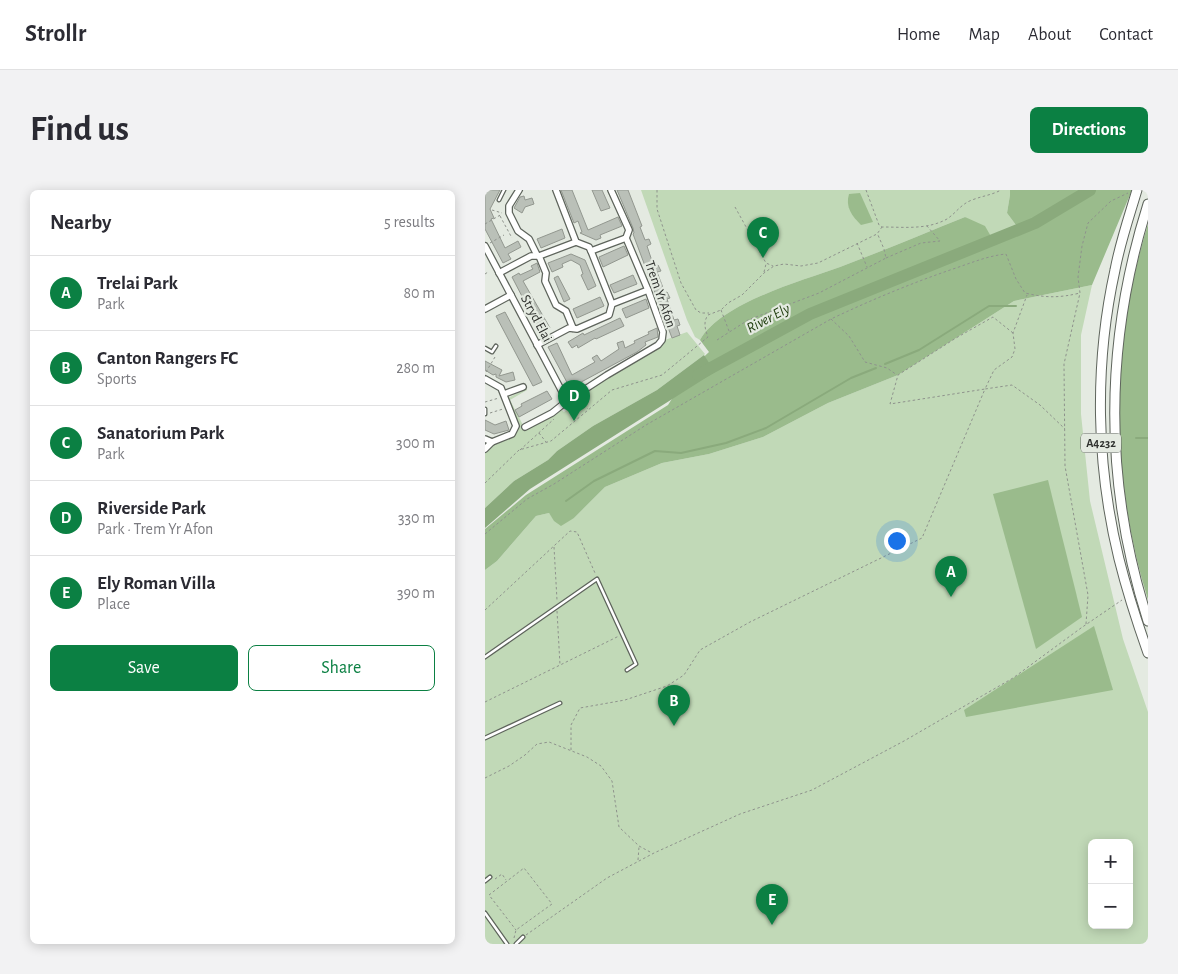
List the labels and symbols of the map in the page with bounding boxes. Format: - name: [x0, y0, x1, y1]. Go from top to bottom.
- pin: C: [747, 217, 779, 258]
- street label: Trem Yr Afon: [642, 259, 678, 330]
- street label: Stryd Elai: [518, 293, 554, 344]
- water label: River Ely: [744, 301, 793, 336]
- pin: D: [558, 380, 590, 421]
- road number: A4232: [1081, 434, 1121, 452]
- your location: [884, 528, 910, 554]
- pin: A: [935, 556, 967, 597]
- pin: B: [658, 685, 690, 726]
- pin: E: [756, 884, 788, 925]

